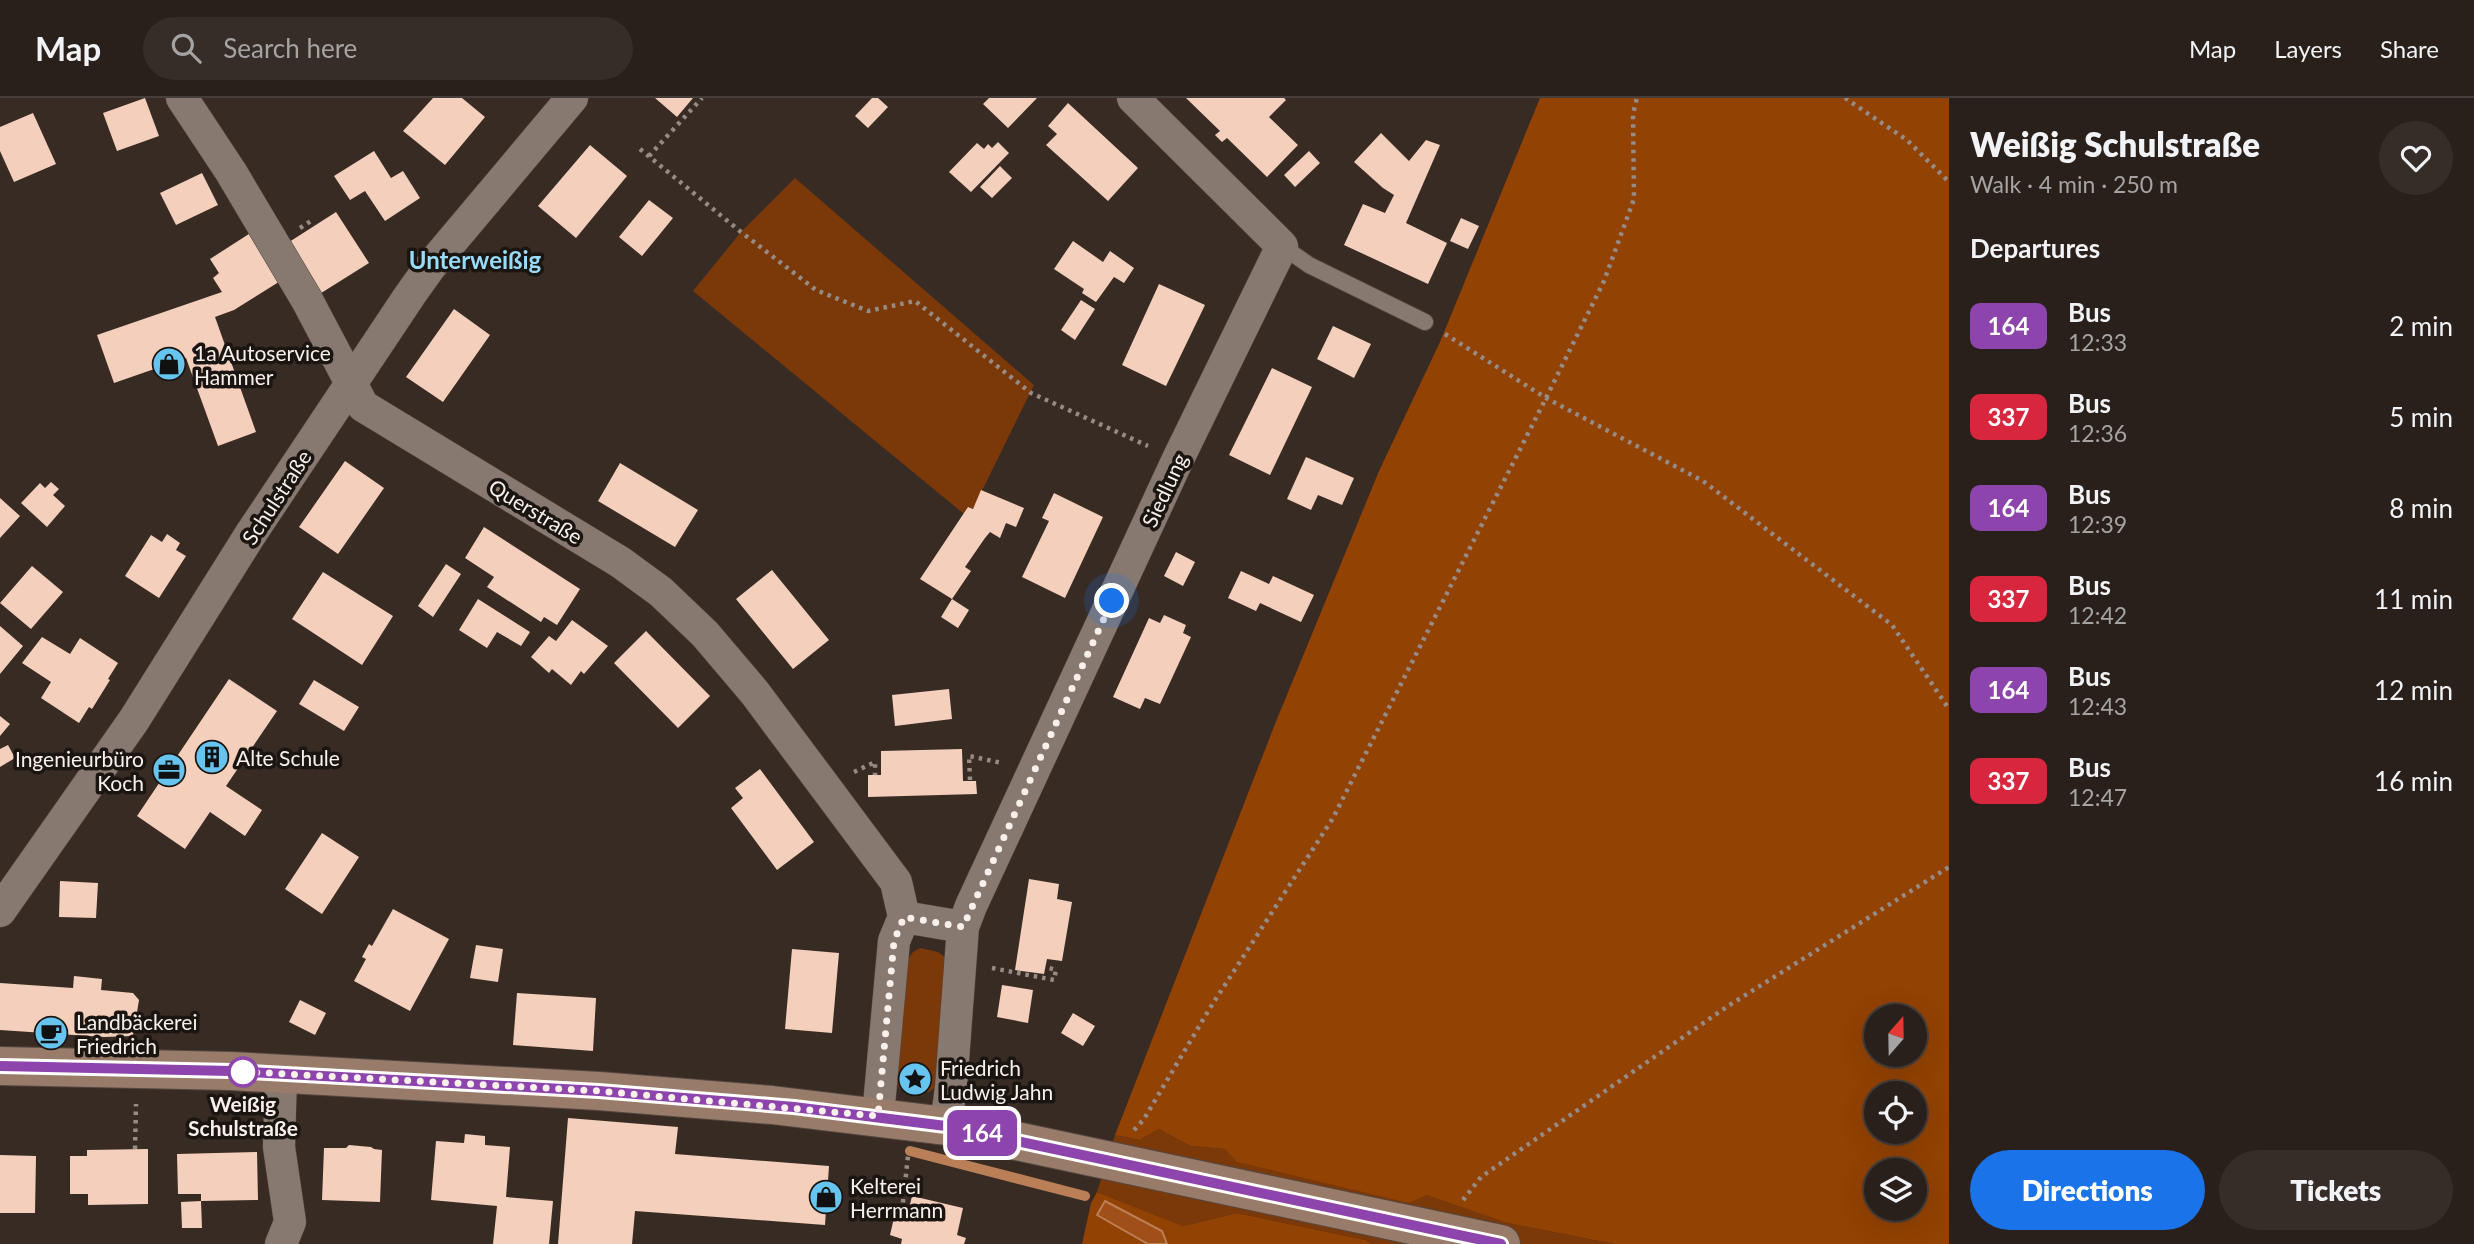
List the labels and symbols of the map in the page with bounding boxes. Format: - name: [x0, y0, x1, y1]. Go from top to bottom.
- district label: Unterweißig: [409, 245, 542, 274]
- place label: 1a Autoservice Hammer: [194, 340, 331, 389]
- shop icon: 1a Autoservice Hammer: [150, 345, 188, 383]
- street label: Schulstraße: [236, 445, 316, 549]
- street label: Siedlung: [1136, 449, 1192, 531]
- street label: Querstraße: [485, 473, 587, 549]
- your location: [1094, 583, 1129, 618]
- building icon: Alte Schule: [193, 738, 231, 776]
- place label: Alte Schule: [236, 745, 340, 770]
- place label: Ingenieurbüro Koch: [15, 746, 144, 795]
- office icon: Ingenieurbüro Koch: [150, 751, 188, 789]
- north arrow: [1864, 1004, 1927, 1068]
- place label: Landbäckerei Friedrich: [76, 1009, 197, 1058]
- cafe icon: Landbäckerei Friedrich: [32, 1014, 70, 1052]
- place label: Friedrich Ludwig Jahn: [940, 1055, 1053, 1104]
- marker: Weißig Schulstraße: [228, 1057, 258, 1087]
- place icon: Friedrich Ludwig Jahn: [896, 1060, 934, 1098]
- place label: Weißig Schulstraße: [188, 1091, 298, 1140]
- line badge: 164: [942, 1110, 1022, 1156]
- place label: Kelterei Herrmann: [850, 1173, 943, 1222]
- shop icon: Kelterei Herrmann: [807, 1178, 845, 1216]

